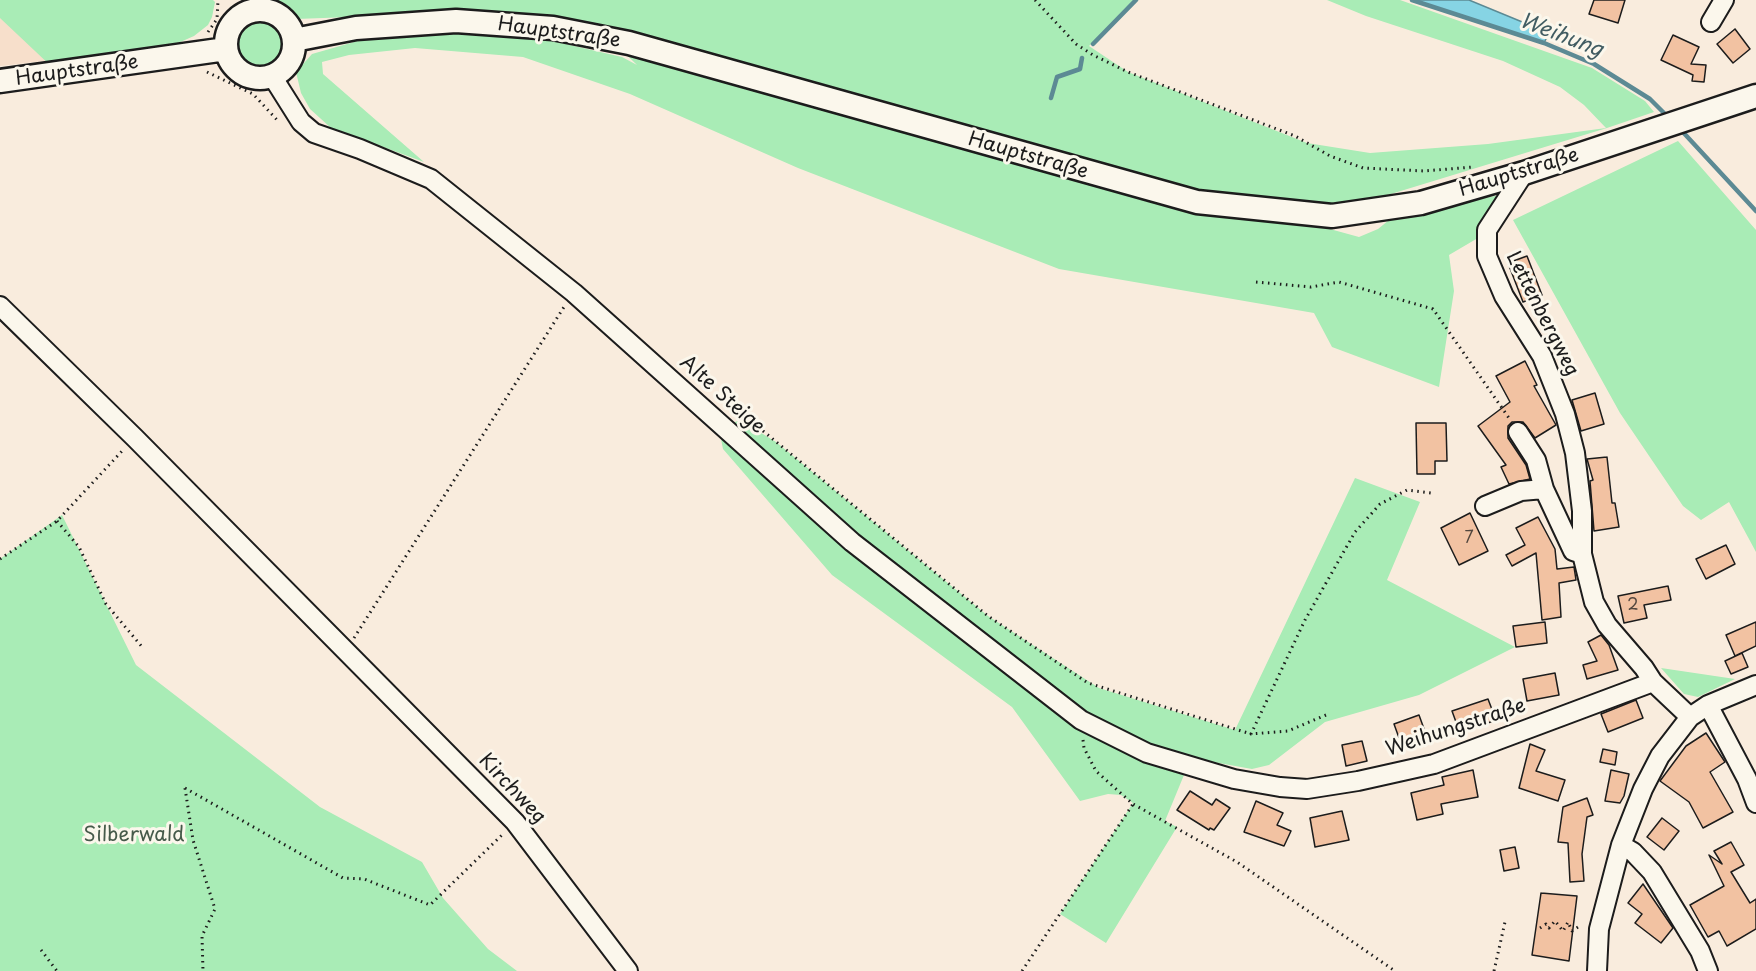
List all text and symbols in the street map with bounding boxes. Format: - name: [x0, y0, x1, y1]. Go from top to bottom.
- water label: Weihung: [1516, 9, 1606, 63]
- street label: Hauptstraße: [496, 12, 622, 54]
- street label: Hauptstraße: [14, 50, 140, 92]
- street label: Hauptstraße: [965, 127, 1091, 185]
- street label: Hauptstraße: [1456, 143, 1582, 203]
- street label: Lettenbergweg: [1500, 248, 1584, 380]
- street label: Alte Steige: [675, 351, 769, 439]
- house number: 7: [1464, 529, 1474, 549]
- house number: 2: [1627, 596, 1639, 616]
- street label: Weihungstraße: [1383, 694, 1529, 762]
- street label: Kirchweg: [473, 749, 551, 829]
- park label: Silberwald: [84, 823, 184, 847]

